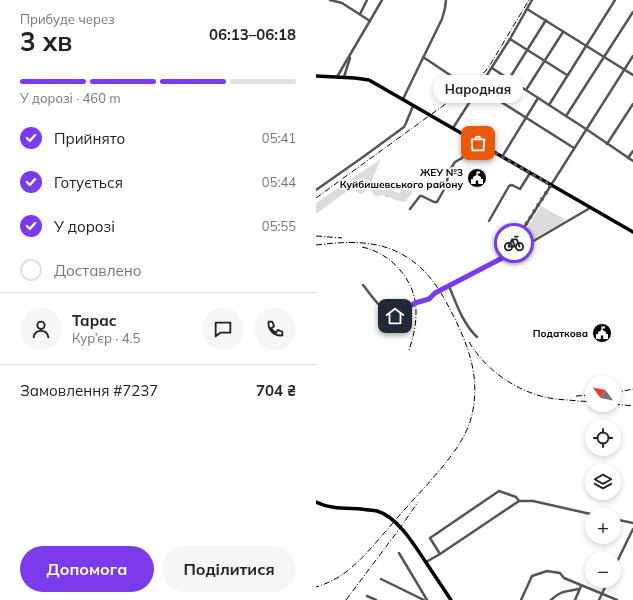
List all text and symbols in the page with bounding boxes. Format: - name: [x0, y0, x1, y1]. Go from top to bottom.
- text: Прибуде через: [20, 11, 115, 27]
- text: 3 хв: [20, 25, 72, 58]
- text: 06:13–06:18: [209, 25, 296, 44]
- callout: Народная: [433, 75, 523, 103]
- text: Народная: [445, 81, 511, 97]
- text: У дорозі · 460 m: [20, 90, 121, 106]
- pin: [461, 126, 495, 160]
- icon: check: [20, 127, 42, 149]
- text: Прийнято: [54, 129, 125, 148]
- text: 05:41: [262, 130, 296, 146]
- icon: bag: [467, 132, 489, 154]
- place label: ЖЕУ №3 Куйбишевського району: [340, 166, 463, 191]
- public building icon: ЖЕУ №3 Куйбишевського району: [466, 167, 488, 189]
- icon: check: [20, 171, 42, 193]
- text: Готується: [54, 173, 123, 192]
- text: 05:44: [262, 174, 296, 190]
- icon: check: [20, 215, 42, 237]
- text: У дорозі: [54, 217, 115, 236]
- text: 05:55: [262, 218, 296, 234]
- courier: [494, 223, 534, 263]
- icon: bike: [503, 232, 525, 254]
- text: Доставлено: [54, 261, 141, 280]
- pin: [378, 299, 412, 333]
- icon: home: [384, 305, 406, 327]
- button: person: [20, 308, 62, 350]
- button: chat: [202, 308, 244, 350]
- button: phone: [254, 308, 296, 350]
- text: Тарас: [72, 311, 116, 330]
- public building icon: Податкова: [591, 322, 613, 344]
- place label: Податкова: [533, 327, 588, 340]
- text: Кур’єр · 4.5: [72, 330, 140, 346]
- north arrow: [585, 376, 621, 412]
- map controls: [585, 376, 621, 588]
- text: Замовлення #7237: [20, 381, 158, 400]
- text: 704 ₴: [256, 381, 296, 400]
- button: locate: [585, 420, 621, 456]
- button: layers: [585, 464, 621, 500]
- button: +: [585, 508, 621, 544]
- button: Допомога: [20, 546, 154, 592]
- button: Поділитися: [162, 546, 296, 592]
- button: −: [585, 552, 621, 588]

